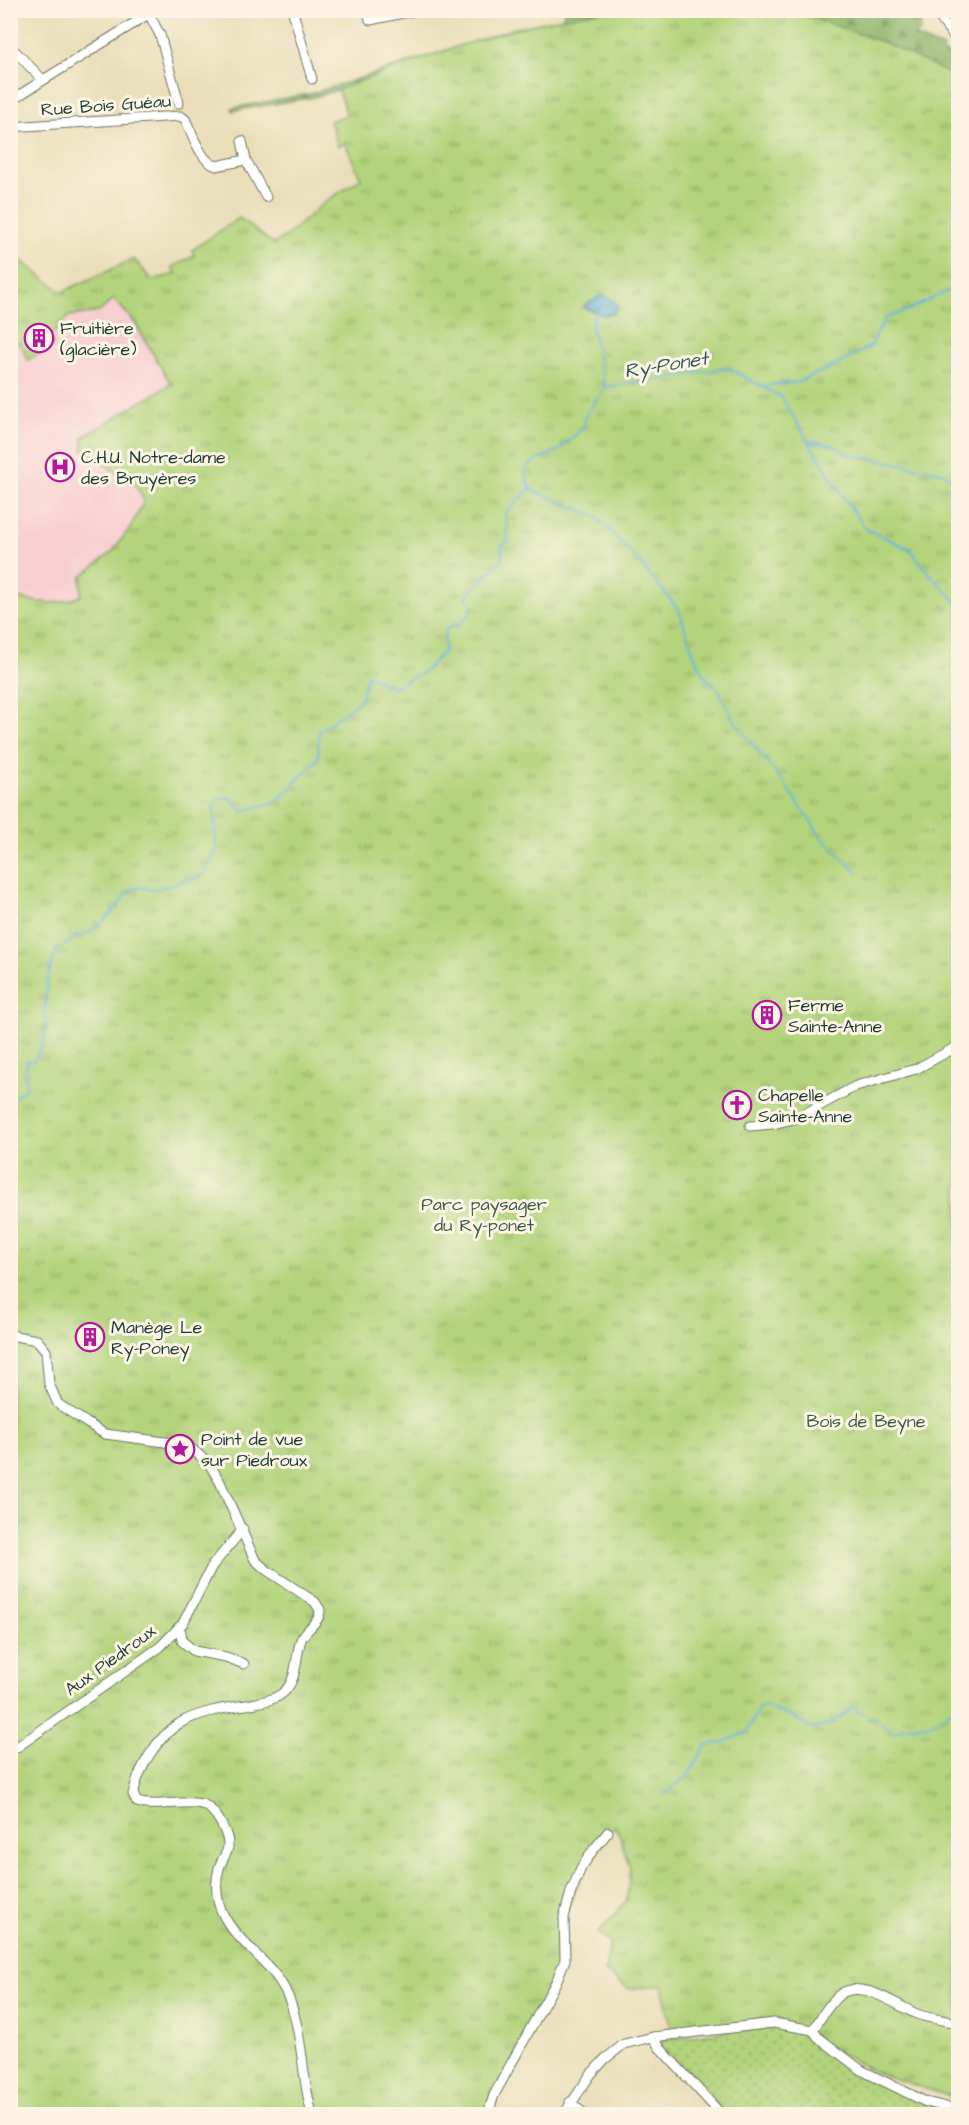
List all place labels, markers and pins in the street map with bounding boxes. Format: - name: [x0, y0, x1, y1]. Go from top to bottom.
- place label: Fruitière (glacière): [60, 316, 136, 363]
- building icon: Fruitière (glacière): [23, 322, 55, 354]
- place label: C.H.U. Notre-dame des Bruyères: [81, 445, 226, 492]
- hospital icon: C.H.U. Notre-dame des Bruyères: [44, 451, 76, 483]
- place label: Ferme Sainte-Anne: [788, 993, 883, 1039]
- building icon: Ferme Sainte-Anne: [751, 999, 783, 1031]
- place label: Chapelle Sainte-Anne: [758, 1083, 853, 1129]
- church icon: Chapelle Sainte-Anne: [721, 1089, 753, 1121]
- place label: Manège Le Ry-Poney: [111, 1315, 202, 1362]
- building icon: Manège Le Ry-Poney: [74, 1321, 106, 1353]
- place label: Point de vue sur Piedroux: [201, 1427, 308, 1473]
- place icon: Point de vue sur Piedroux: [164, 1433, 196, 1465]

